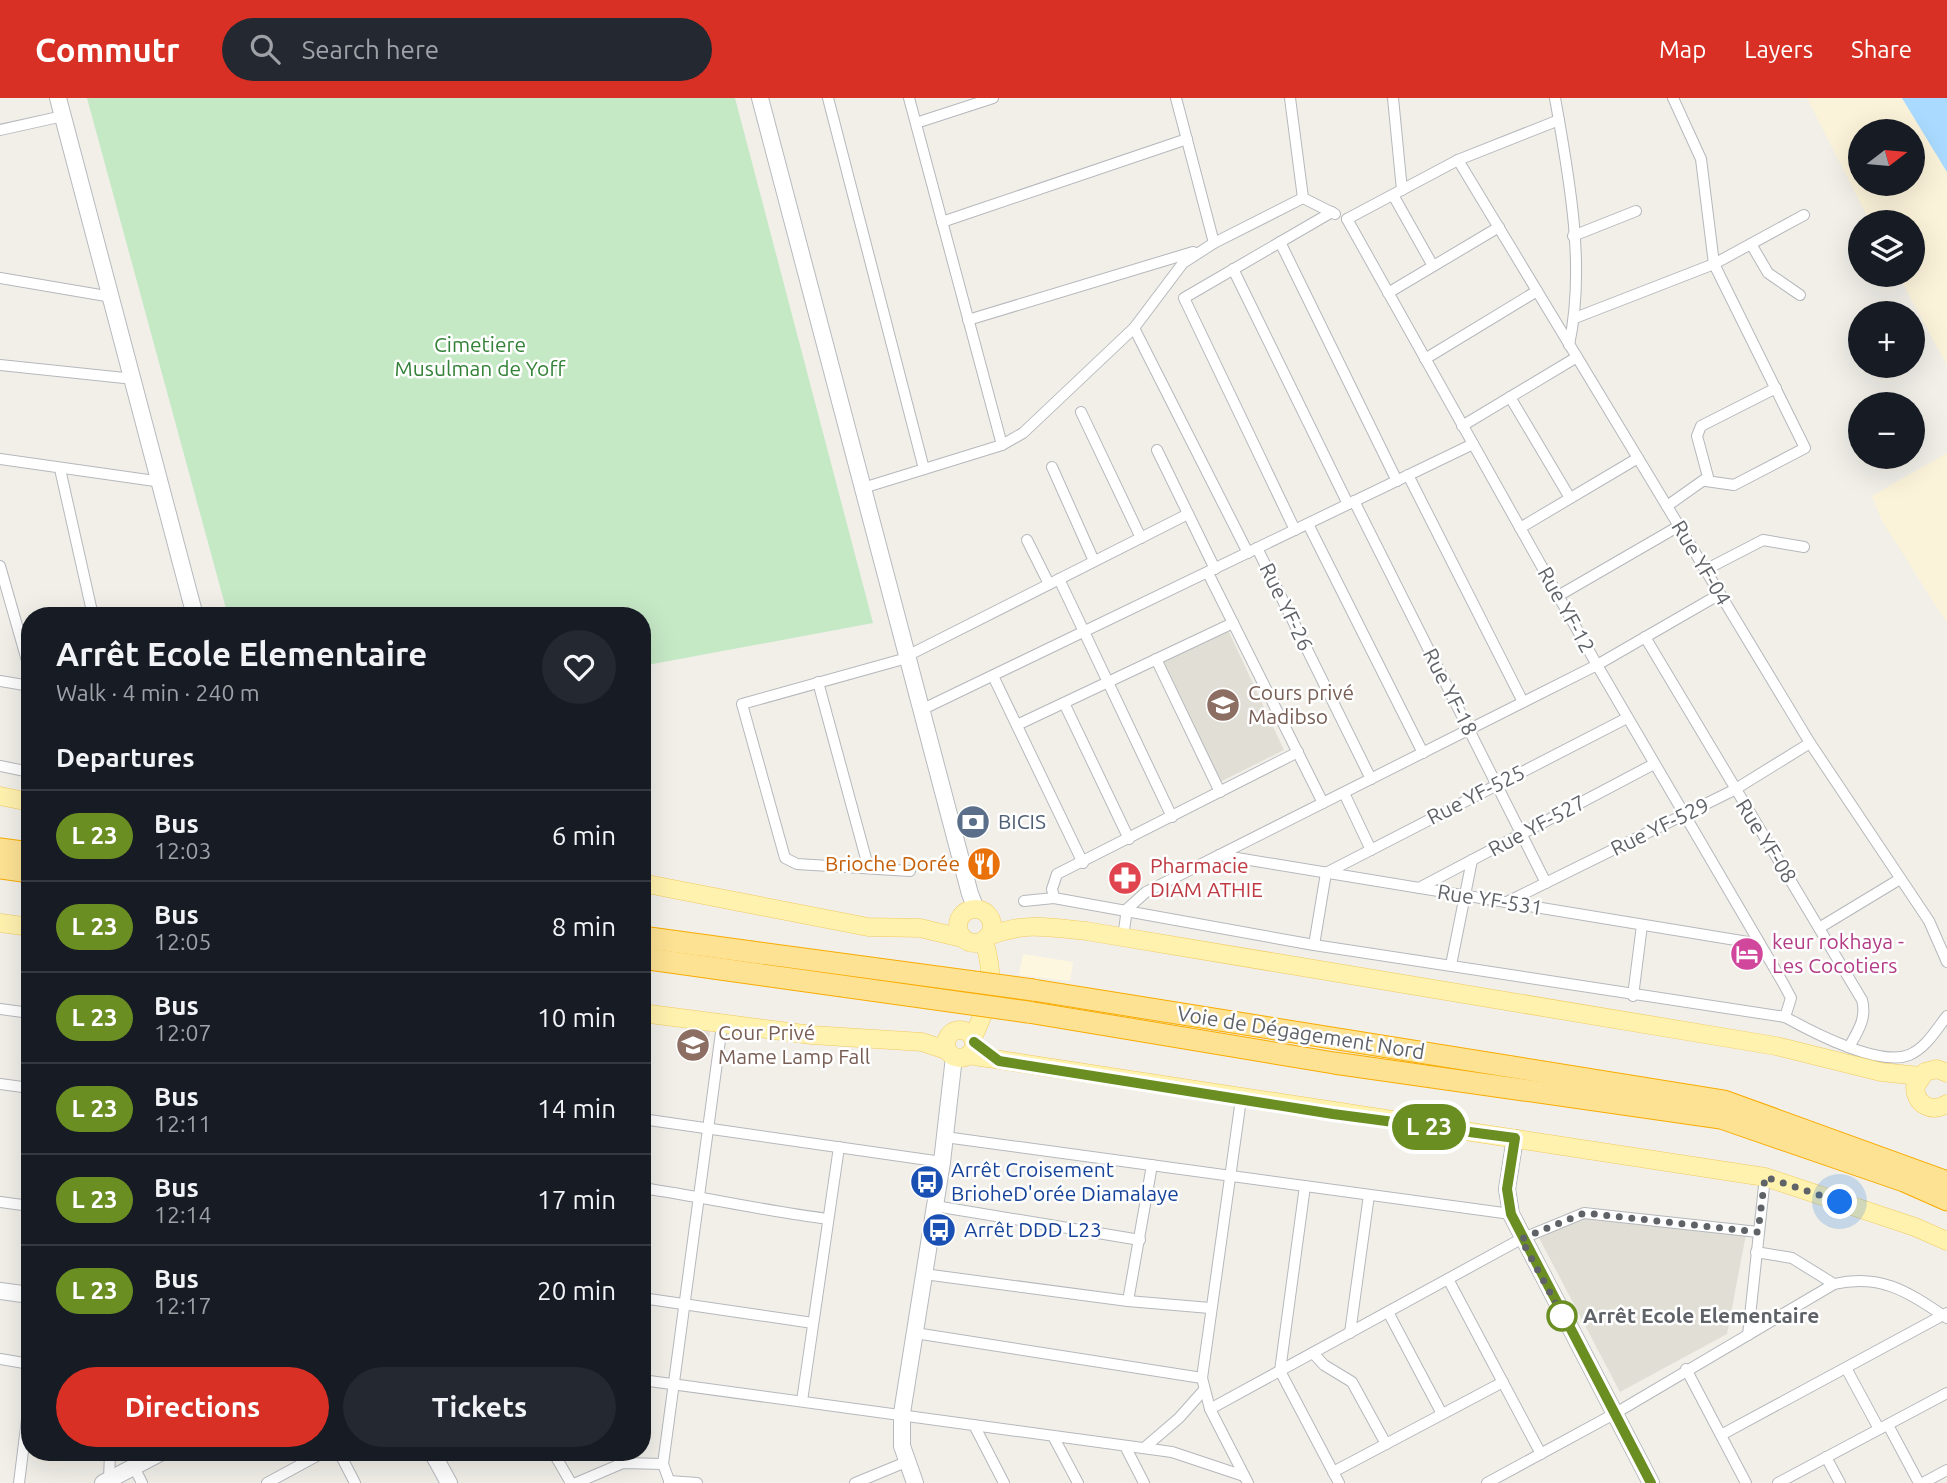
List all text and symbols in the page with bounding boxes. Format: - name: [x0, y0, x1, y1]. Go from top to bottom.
- search box: [222, 18, 712, 81]
- icon: search: [246, 30, 284, 68]
- text: Commutr: [35, 31, 180, 68]
- text: Search here: [302, 35, 439, 64]
- text: Map: [1659, 36, 1706, 63]
- text: Layers: [1744, 36, 1813, 63]
- text: Share: [1851, 36, 1912, 63]
- north arrow: [1848, 119, 1925, 196]
- map controls: [1848, 119, 1925, 469]
- button: layers: [1848, 210, 1925, 287]
- button: +: [1848, 301, 1925, 378]
- park label: Cimetiere Musulman de Yoff: [395, 332, 566, 380]
- button: −: [1848, 392, 1925, 469]
- street label: Rue YF-04: [1667, 516, 1736, 609]
- street label: Rue YF-26: [1255, 559, 1318, 654]
- street label: Rue YF-12: [1533, 562, 1600, 657]
- button: heart: [542, 630, 616, 704]
- text: Arrêt Ecole Elementaire: [56, 635, 427, 672]
- street label: Rue YF-18: [1419, 644, 1483, 739]
- text: Walk · 4 min · 240 m: [56, 680, 260, 705]
- place label: Cours privé Madibso: [1248, 680, 1354, 728]
- school or university icon: Cours privé Madibso: [1204, 686, 1242, 724]
- text: Departures: [56, 743, 194, 772]
- street label: Rue YF-525: [1423, 759, 1528, 829]
- street label: Rue YF-527: [1484, 790, 1589, 861]
- street label: Rue YF-529: [1607, 792, 1713, 860]
- street label: Rue YF-08: [1732, 794, 1802, 887]
- bank icon: BICIS: [954, 803, 992, 841]
- text: Bus: [154, 809, 199, 838]
- place label: BICIS: [998, 809, 1046, 833]
- text: 6 min: [552, 821, 616, 850]
- text: L 23: [72, 822, 117, 849]
- text: 12:03: [154, 838, 212, 863]
- restaurant icon: Brioche Dorée: [965, 845, 1003, 883]
- place label: Brioche Dorée: [825, 851, 960, 875]
- place label: Pharmacie DIAM ATHIE: [1150, 853, 1263, 901]
- pharmacy icon: Pharmacie DIAM ATHIE: [1106, 859, 1144, 897]
- street label: Rue YF-531: [1436, 879, 1545, 919]
- text: Bus: [154, 900, 199, 929]
- text: 8 min: [552, 912, 616, 941]
- text: L 23: [72, 913, 117, 940]
- text: 12:05: [154, 929, 212, 954]
- place label: keur rokhaya - Les Cocotiers: [1772, 929, 1904, 977]
- hotel icon: keur rokhaya - Les Cocotiers: [1728, 935, 1766, 973]
- text: Bus: [154, 991, 199, 1020]
- street label: Voie de Dégagement Nord: [1176, 1001, 1427, 1063]
- text: 10 min: [537, 1003, 616, 1032]
- text: L 23: [72, 1004, 117, 1031]
- text: 12:07: [154, 1020, 212, 1045]
- place label: Cour Privé Mame Lamp Fall: [718, 1020, 870, 1068]
- school or university icon: Cour Privé Mame Lamp Fall: [674, 1026, 712, 1064]
- text: Bus: [154, 1082, 199, 1111]
- text: 14 min: [537, 1094, 616, 1123]
- text: L 23: [72, 1095, 117, 1122]
- line badge: L 23: [1380, 1104, 1478, 1150]
- text: 12:11: [154, 1111, 212, 1136]
- text: L 23: [1406, 1113, 1452, 1140]
- place label: Arrêt Croisement BrioheD'orée Diamalaye: [951, 1157, 1179, 1205]
- bus stop icon: Arrêt Croisement BrioheD'orée Diamalaye: [908, 1163, 946, 1201]
- text: Bus: [154, 1173, 199, 1202]
- your location: [1822, 1184, 1857, 1219]
- text: 17 min: [537, 1185, 616, 1214]
- text: L 23: [72, 1186, 117, 1213]
- text: 12:14: [154, 1202, 212, 1227]
- bus stop icon: Arrêt DDD L23: [920, 1211, 958, 1249]
- place label: Arrêt DDD L23: [964, 1217, 1102, 1241]
- text: Bus: [154, 1264, 199, 1293]
- text: 20 min: [537, 1276, 616, 1305]
- text: L 23: [72, 1277, 117, 1304]
- text: 12:17: [154, 1293, 212, 1318]
- marker: Arrêt Ecole Elementaire: [1547, 1301, 1577, 1331]
- place label: Arrêt Ecole Elementaire: [1583, 1303, 1819, 1327]
- button: Directions: [56, 1367, 329, 1447]
- button: Tickets: [343, 1367, 616, 1447]

